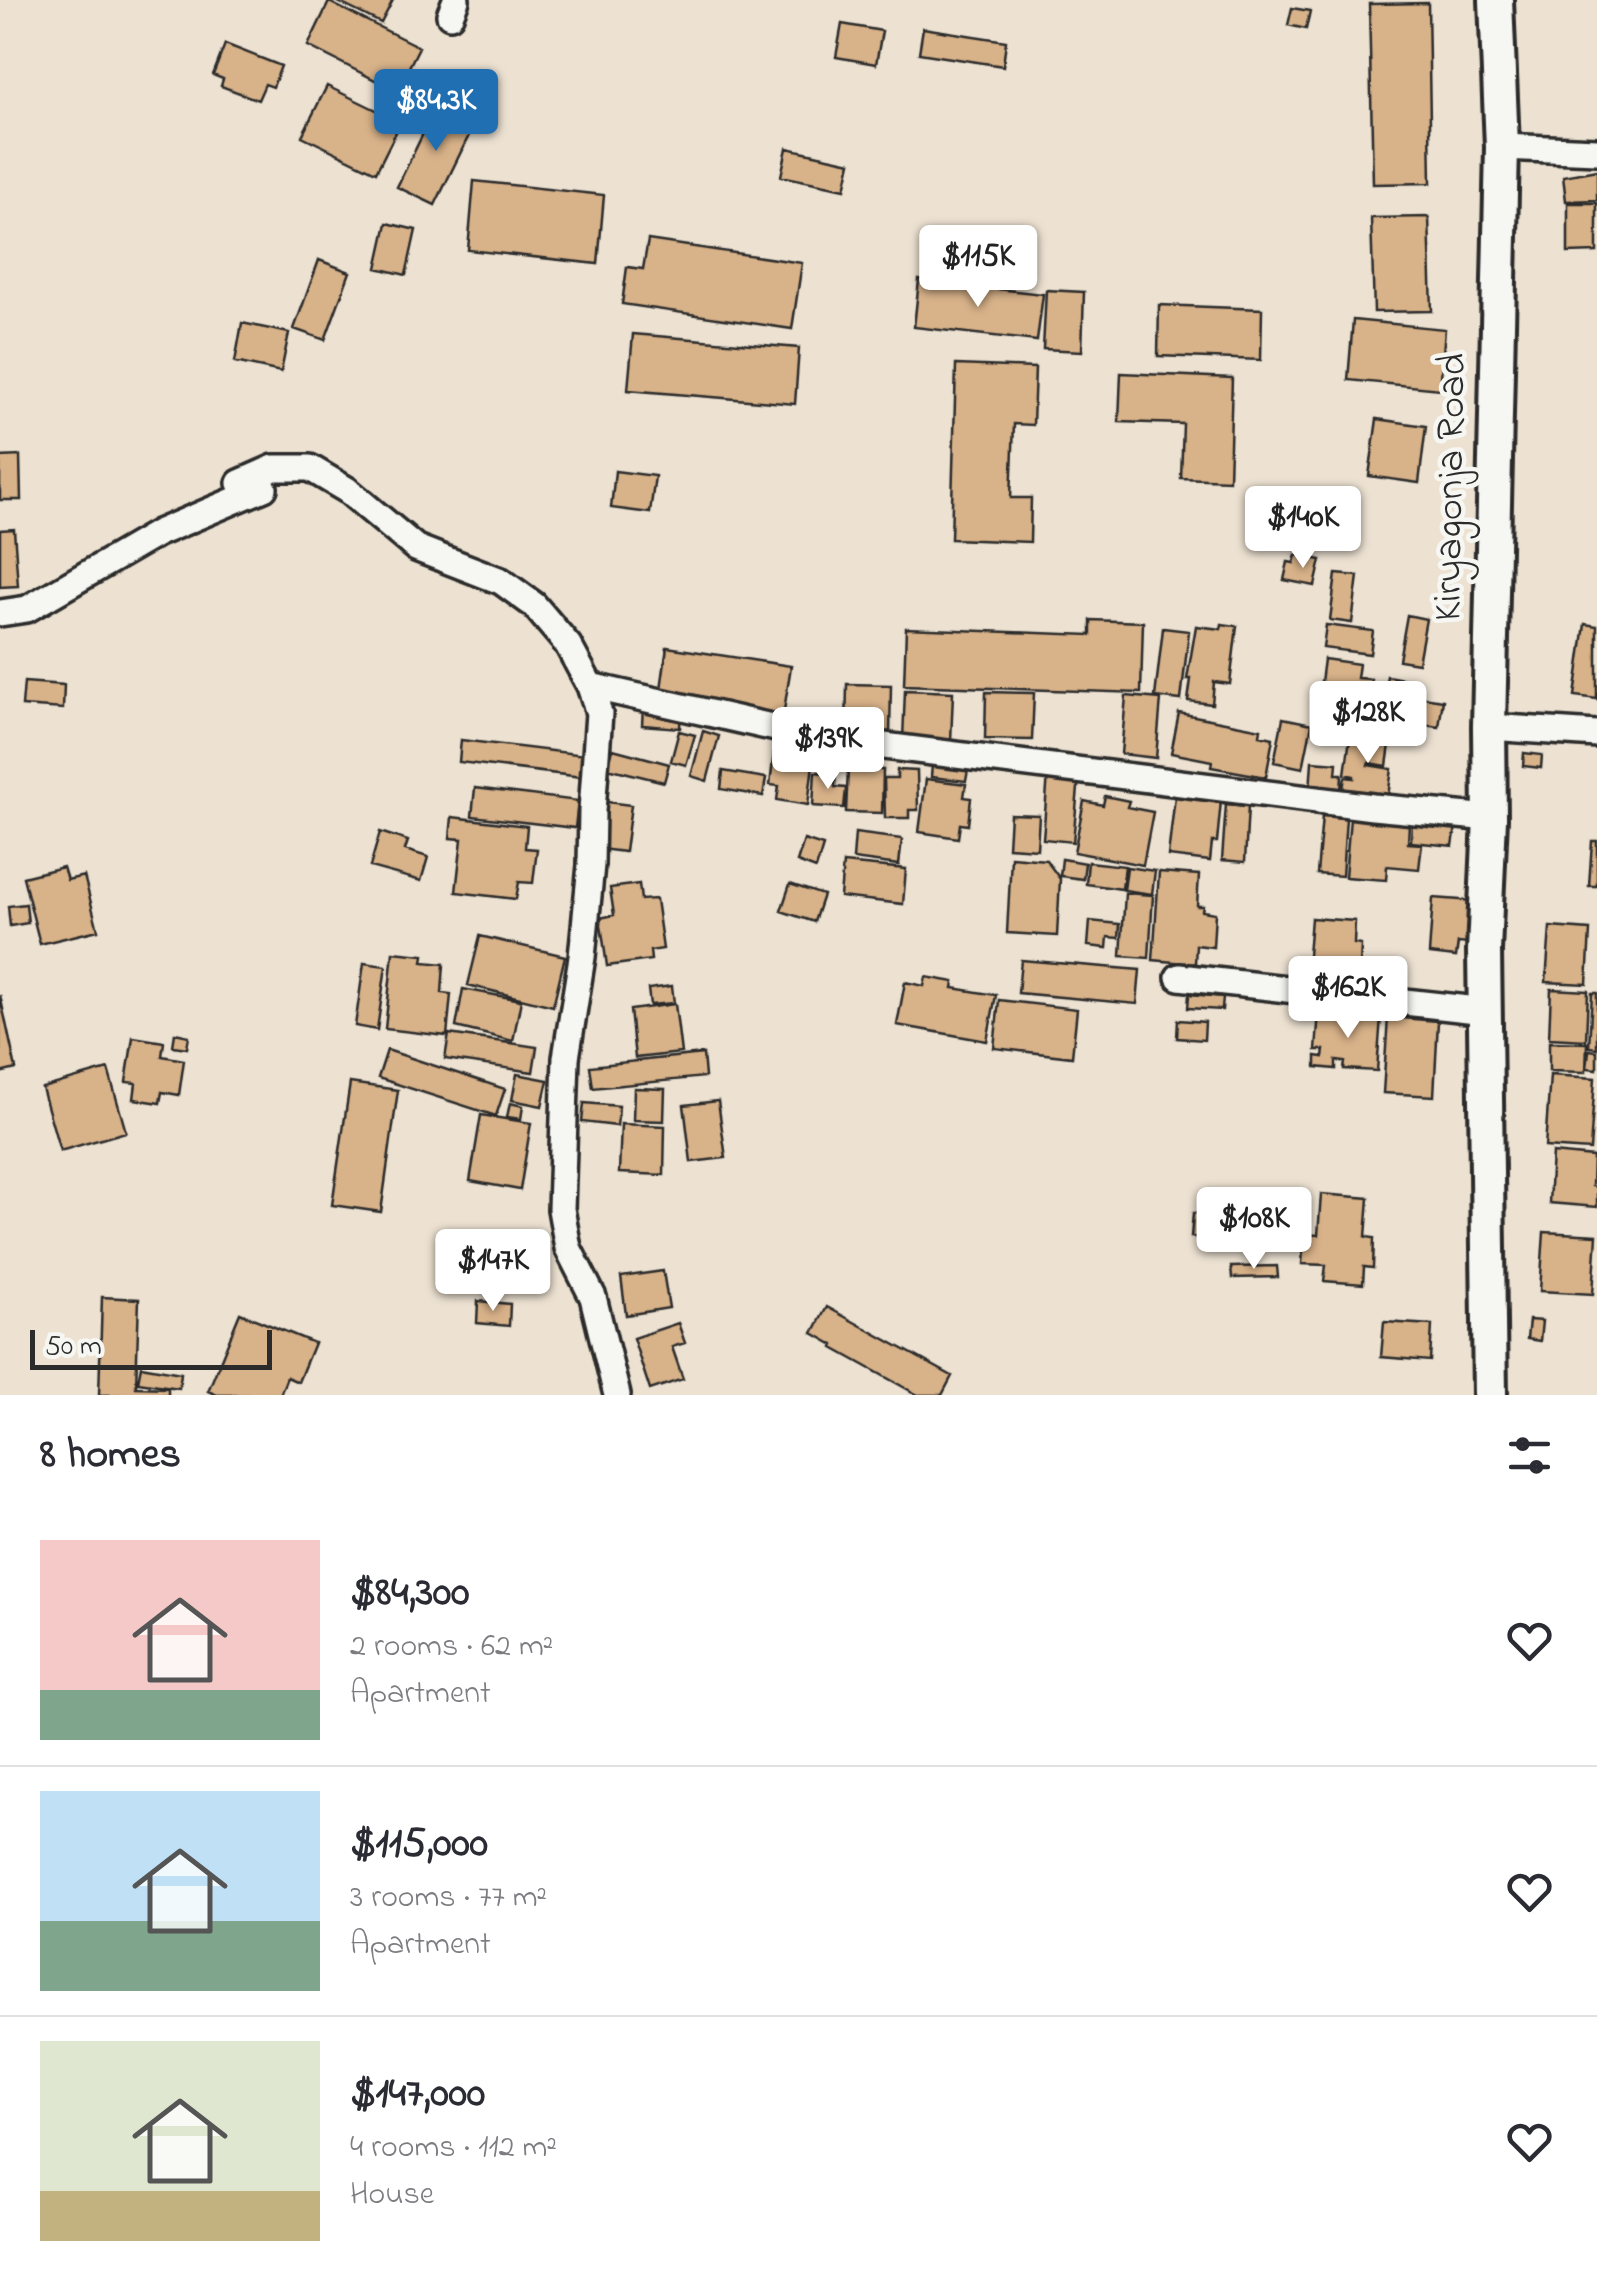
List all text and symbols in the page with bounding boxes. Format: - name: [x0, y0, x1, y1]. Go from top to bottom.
- pin: $84.3K: [355, 69, 517, 154]
- text: $84.3K: [396, 78, 476, 125]
- pin: $115K: [908, 225, 1048, 310]
- text: $115K: [941, 234, 1015, 281]
- street label: Kiryagonja Road: [1420, 353, 1484, 621]
- pin: $140K: [1233, 486, 1373, 571]
- text: $140K: [1267, 495, 1339, 542]
- pin: $128K: [1298, 681, 1438, 766]
- text: $128K: [1332, 690, 1404, 737]
- pin: $139K: [758, 707, 898, 792]
- text: $139K: [794, 716, 862, 763]
- pin: $162K: [1278, 956, 1418, 1041]
- text: $162K: [1310, 965, 1386, 1012]
- pin: $108K: [1184, 1187, 1324, 1272]
- text: $108K: [1219, 1196, 1289, 1243]
- pin: $147K: [423, 1229, 563, 1314]
- text: $147K: [457, 1238, 529, 1285]
- scale bar: [30, 1325, 272, 1370]
- text: 50 m: [45, 1327, 102, 1368]
- text: 8 homes: [40, 1425, 181, 1486]
- icon: filters: [1502, 1428, 1557, 1483]
- text: $84,300: [350, 1563, 469, 1624]
- icon: home: [120, 1580, 240, 1700]
- icon: heart: [1502, 1613, 1557, 1668]
- text: 2 rooms · 62 m²: [350, 1624, 553, 1671]
- text: Apartment: [350, 1671, 491, 1718]
- text: $115,000: [350, 1814, 488, 1875]
- icon: home: [120, 1831, 240, 1951]
- icon: heart: [1502, 1864, 1557, 1919]
- text: 3 rooms · 77 m²: [350, 1875, 547, 1922]
- text: Apartment: [350, 1922, 491, 1969]
- text: $147,000: [350, 2064, 485, 2125]
- icon: home: [120, 2081, 240, 2201]
- icon: heart: [1502, 2114, 1557, 2169]
- text: 4 rooms · 112 m²: [350, 2125, 557, 2172]
- text: House: [350, 2172, 434, 2219]

